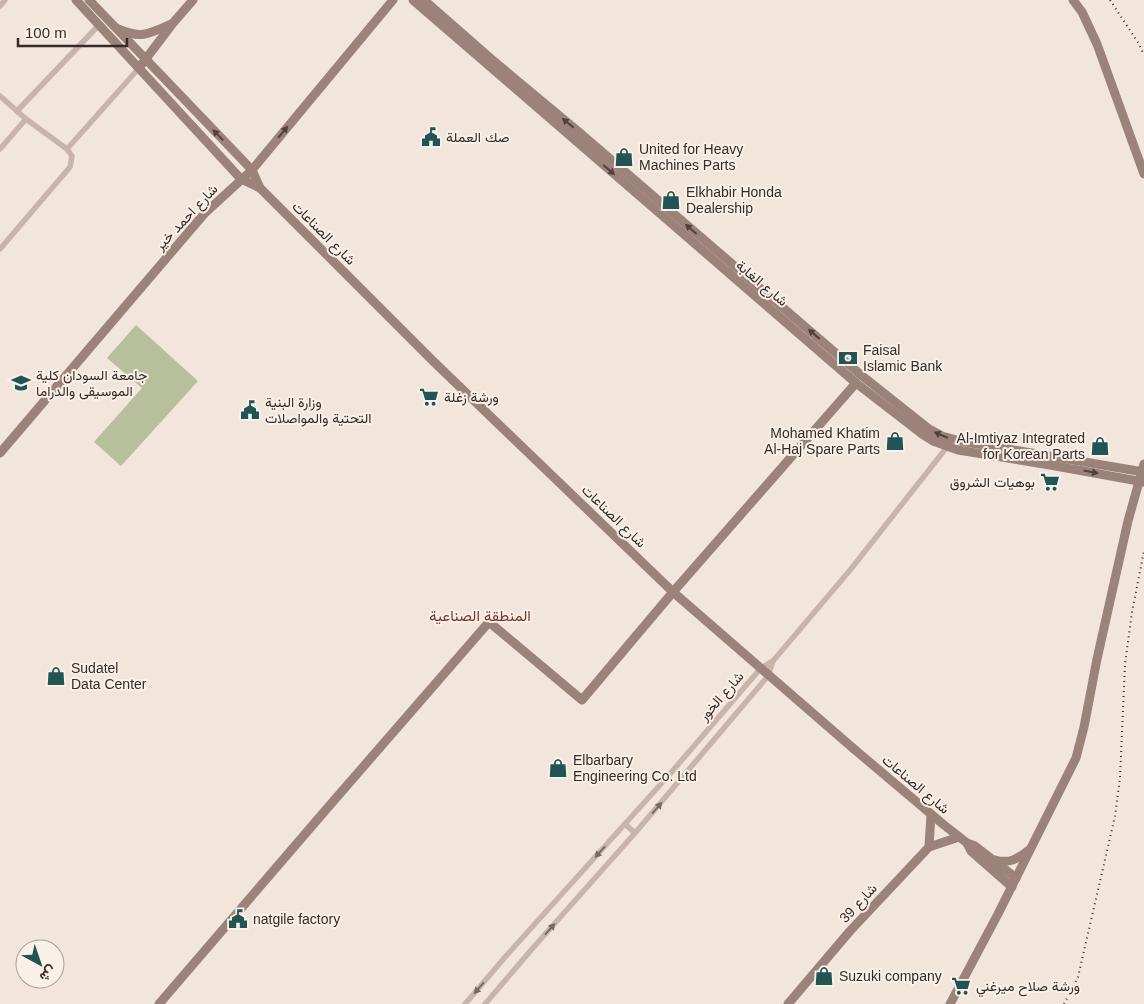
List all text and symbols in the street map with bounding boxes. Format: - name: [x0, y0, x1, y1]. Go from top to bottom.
- scale bar: [18, 15, 126, 47]
- text: 100 m: [25, 24, 67, 41]
- one-way arrow: [561, 117, 574, 128]
- one-way arrow: [277, 126, 288, 139]
- public building icon: صك العملة: [420, 126, 442, 148]
- one-way arrow: [212, 129, 224, 141]
- place label: صك العملة: [446, 129, 510, 145]
- place label: United for Heavy Machines Parts: [639, 141, 743, 173]
- shop icon: United for Heavy Machines Parts: [613, 146, 635, 168]
- one-way arrow: [602, 164, 615, 175]
- street label: شارع احمد خير: [151, 181, 223, 256]
- place label: Elkhabir Honda Dealership: [686, 184, 782, 216]
- shop icon: Elkhabir Honda Dealership: [660, 189, 682, 211]
- street label: شارع الصناعات: [287, 198, 359, 270]
- one-way arrow: [684, 223, 697, 234]
- street label: شارع الغابة: [731, 257, 791, 311]
- one-way arrow: [809, 328, 821, 340]
- place label: Faisal Islamic Bank: [863, 342, 943, 374]
- bank icon: Faisal Islamic Bank: [837, 347, 859, 369]
- place label: جامعة السودان كلية الموسيقى والدراما: [36, 367, 147, 400]
- school or university icon: جامعة السودان كلية الموسيقى والدراما: [10, 372, 32, 394]
- supermarket icon: ورشة زغلة: [418, 386, 440, 408]
- place label: ورشة زغلة: [444, 389, 499, 406]
- place label: وزارة البنية التحتية والمواصلات: [265, 394, 371, 427]
- public building icon: وزارة البنية التحتية والمواصلات: [239, 399, 261, 421]
- place label: Mohamed Khatim Al-Haj Spare Parts: [764, 425, 880, 457]
- shop icon: Mohamed Khatim Al-Haj Spare Parts: [884, 430, 906, 452]
- one-way arrow: [934, 430, 948, 438]
- place label: Al-Imtiyaz Integrated for Korean Parts: [957, 430, 1085, 462]
- shop icon: Al-Imtiyaz Integrated for Korean Parts: [1089, 435, 1111, 457]
- one-way arrow: [1084, 469, 1100, 477]
- supermarket icon: بوهيات الشروق: [1039, 471, 1061, 493]
- place label: بوهيات الشروق: [950, 474, 1035, 491]
- street label: شارع الصناعات: [577, 481, 649, 553]
- district label: المنطقة الصناعية: [429, 607, 531, 625]
- place label: Sudatel Data Center: [71, 660, 147, 692]
- shop icon: Sudatel Data Center: [45, 665, 67, 687]
- street label: شارع الخور: [695, 668, 749, 727]
- street label: شارع الصناعات: [877, 751, 953, 819]
- place label: Elbarbary Engineering Co. Ltd: [573, 752, 697, 784]
- shop icon: Elbarbary Engineering Co. Ltd: [547, 757, 569, 779]
- one-way arrow: [652, 801, 663, 814]
- one-way arrow: [594, 845, 605, 858]
- street label: شارع 39: [836, 880, 882, 928]
- public building icon: natgile factory: [227, 908, 249, 930]
- place label: natgile factory: [253, 911, 340, 927]
- one-way arrow: [544, 923, 555, 936]
- north arrow: [15, 939, 65, 989]
- text: ش: [36, 962, 60, 986]
- shop icon: Suzuki company: [813, 965, 835, 987]
- place label: Suzuki company: [839, 968, 942, 984]
- supermarket icon: ورشة صلاح ميرغني: [950, 975, 972, 997]
- place label: ورشة صلاح ميرغني: [976, 978, 1080, 998]
- one-way arrow: [473, 981, 485, 993]

